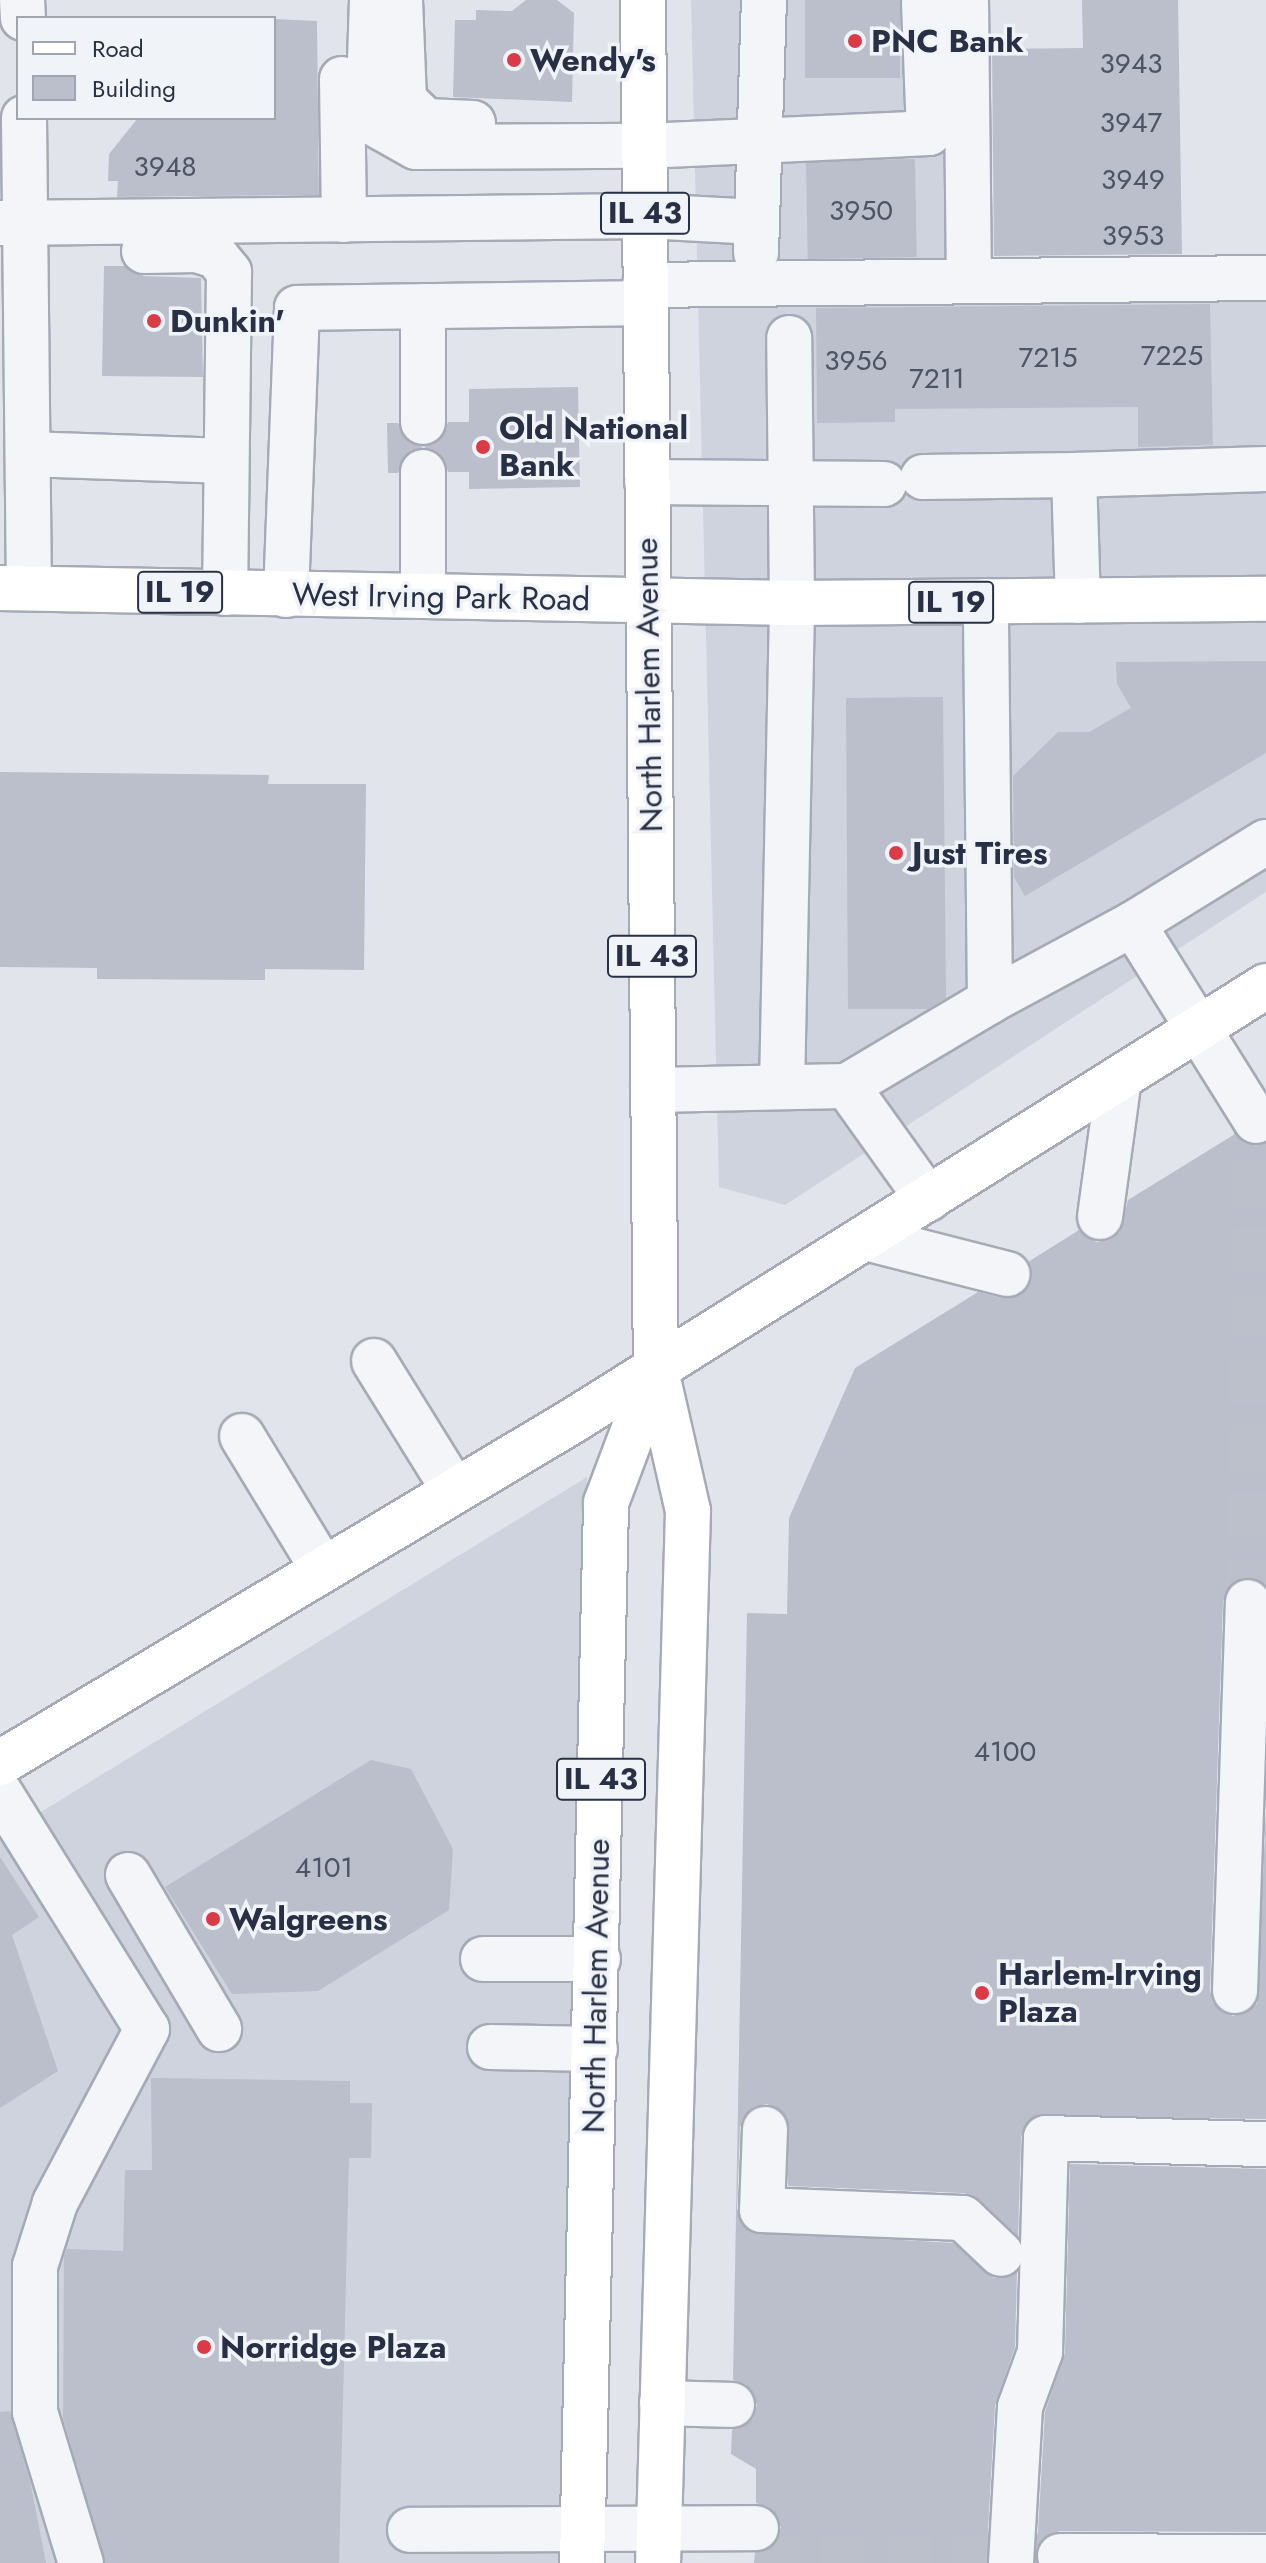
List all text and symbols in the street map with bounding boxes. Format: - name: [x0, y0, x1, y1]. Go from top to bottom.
- legend: [16, 16, 276, 120]
- place label: PNC Bank: [871, 22, 1024, 60]
- text: Road: [92, 31, 144, 66]
- marker: PNC Bank: [846, 32, 864, 50]
- place label: Wendy's: [530, 41, 656, 79]
- house number: 3943: [1099, 47, 1163, 81]
- marker: Wendy's: [505, 51, 523, 69]
- text: Building: [92, 71, 176, 106]
- house number: 3947: [1100, 106, 1162, 140]
- house number: 3948: [133, 150, 197, 184]
- house number: 3949: [1101, 163, 1165, 197]
- road number: IL 43: [599, 187, 691, 239]
- house number: 3950: [829, 194, 893, 228]
- house number: 3953: [1102, 219, 1164, 253]
- place label: Dunkin': [170, 302, 285, 340]
- marker: Dunkin': [145, 312, 163, 330]
- house number: 7225: [1141, 339, 1203, 373]
- house number: 7215: [1018, 341, 1078, 375]
- house number: 3956: [824, 344, 888, 378]
- house number: 7211: [909, 362, 965, 396]
- place label: Old National Bank: [499, 410, 688, 485]
- marker: Old National Bank: [474, 438, 492, 456]
- street label: North Harlem Avenue: [627, 537, 671, 833]
- road number: IL 19: [136, 566, 224, 618]
- street label: West Irving Park Road: [292, 575, 590, 619]
- road number: IL 19: [907, 576, 995, 628]
- place label: Just Tires: [912, 834, 1048, 872]
- marker: Just Tires: [887, 844, 905, 862]
- road number: IL 43: [606, 930, 698, 982]
- house number: 4100: [974, 1735, 1036, 1769]
- road number: IL 43: [555, 1753, 647, 1805]
- street label: North Harlem Avenue: [574, 1838, 618, 2134]
- house number: 4101: [295, 1851, 353, 1885]
- place label: Walgreens: [229, 1900, 388, 1938]
- marker: Walgreens: [204, 1910, 222, 1928]
- place label: Harlem-Irving Plaza: [998, 1956, 1202, 2031]
- marker: Harlem-Irving Plaza: [973, 1984, 991, 2002]
- place label: Norridge Plaza: [220, 2328, 446, 2366]
- marker: Norridge Plaza: [195, 2338, 213, 2356]

